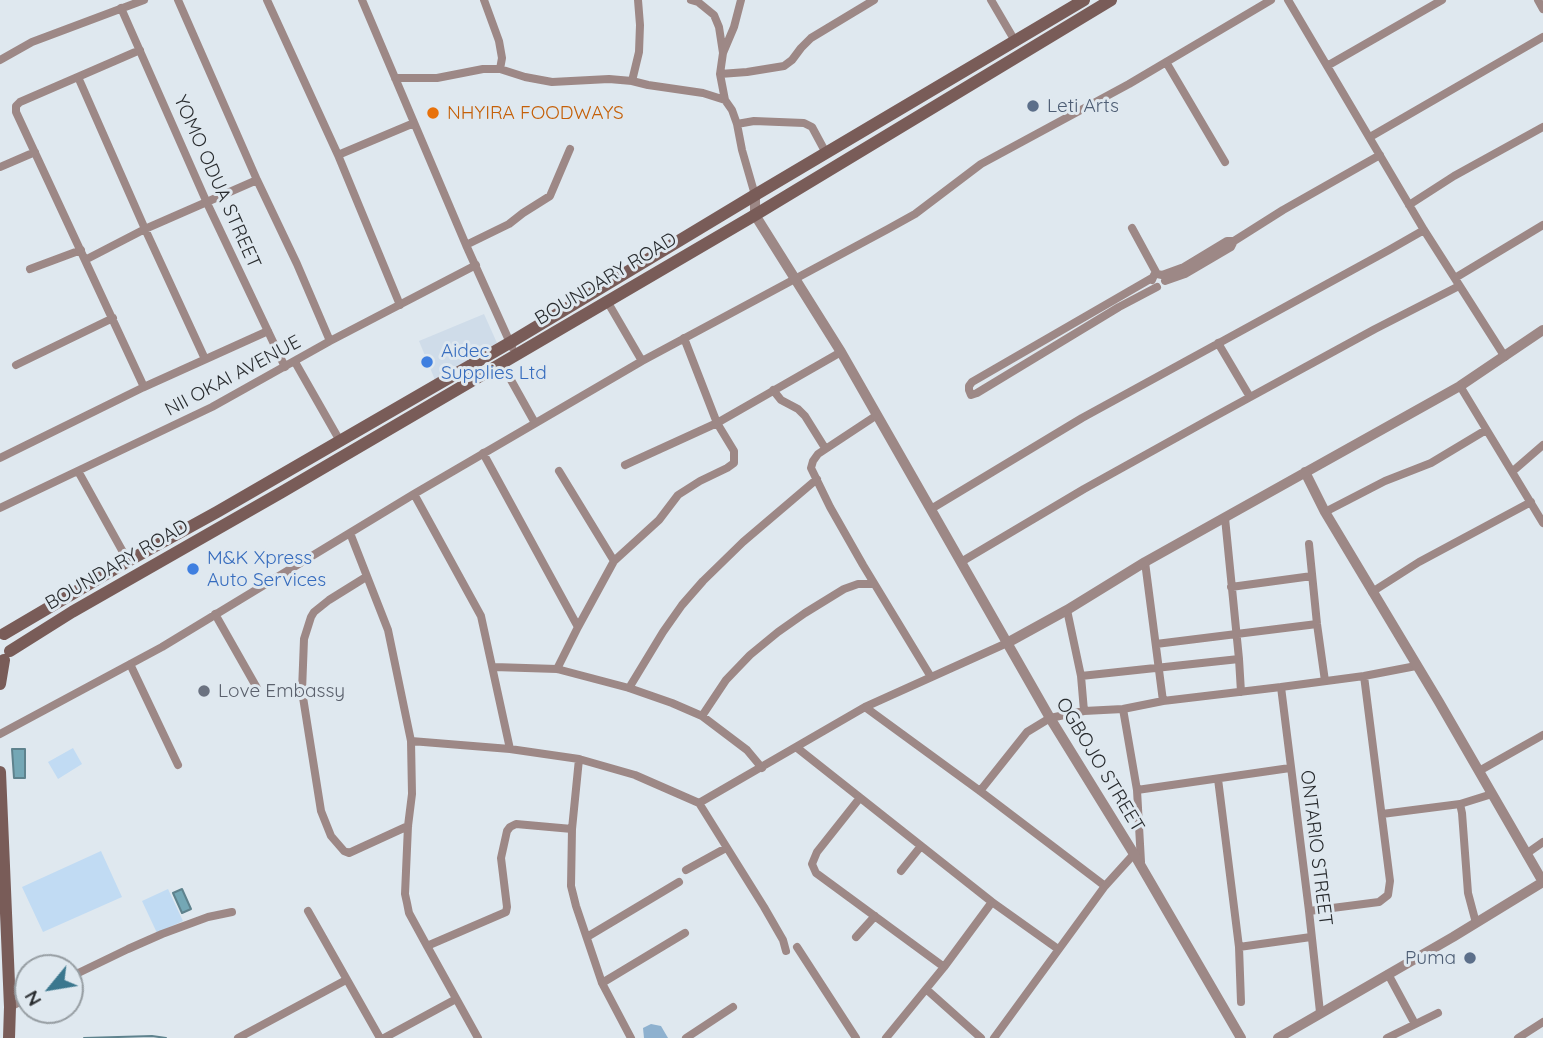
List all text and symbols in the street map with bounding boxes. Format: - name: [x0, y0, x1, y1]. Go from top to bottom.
- street label: YOMO ODUA STREET: [169, 92, 265, 272]
- place label: Leti Arts: [1047, 95, 1119, 117]
- marker: Leti Arts: [1025, 98, 1041, 114]
- place label: NHYIRA FOODWAYS: [447, 102, 624, 124]
- marker: NHYIRA FOODWAYS: [425, 105, 441, 121]
- street label: BOUNDARY ROAD: [531, 228, 681, 330]
- street label: NII OKAI AVENUE: [161, 331, 305, 421]
- place label: Aidec Supplies Ltd: [441, 340, 547, 384]
- marker: Aidec Supplies Ltd: [419, 354, 435, 370]
- street label: BOUNDARY ROAD: [41, 515, 193, 615]
- place label: M&K Xpress Auto Services: [207, 547, 326, 591]
- marker: M&K Xpress Auto Services: [185, 561, 201, 577]
- place label: Love Embassy: [218, 680, 345, 702]
- marker: Love Embassy: [196, 683, 212, 699]
- street label: OGBOJO STREET: [1051, 694, 1149, 836]
- street label: ONTARIO STREET: [1295, 769, 1337, 927]
- place label: Puma: [1405, 947, 1456, 969]
- marker: Puma: [1462, 950, 1478, 966]
- north arrow: [14, 954, 84, 1024]
- text: N: [19, 986, 46, 1011]

